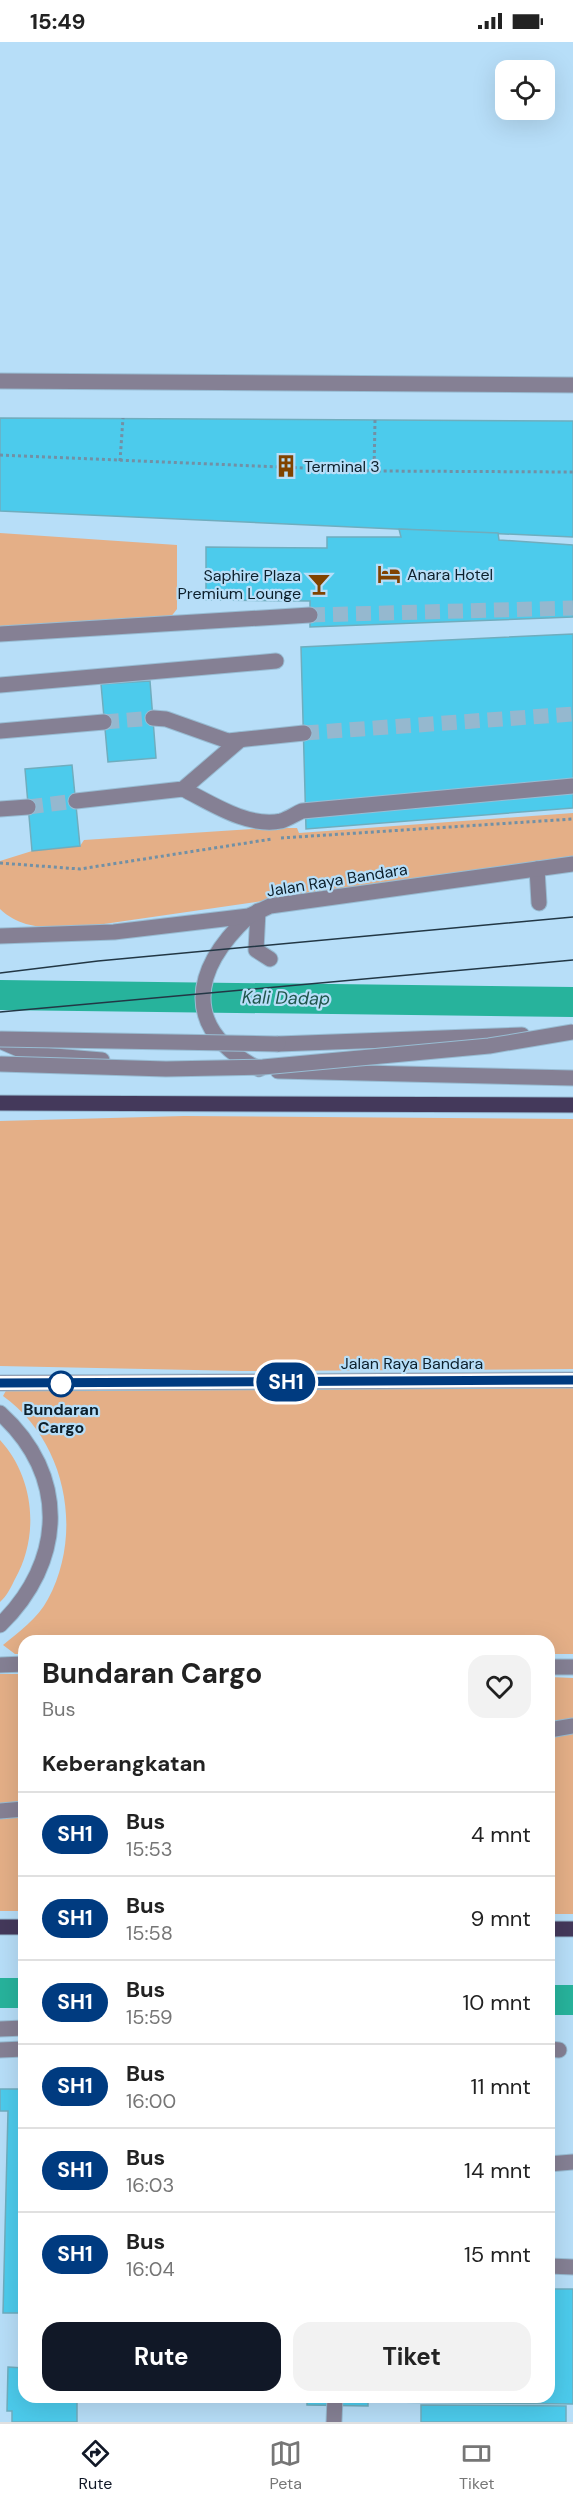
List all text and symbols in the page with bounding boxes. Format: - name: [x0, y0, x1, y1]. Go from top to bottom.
- text: 15:49: [30, 7, 86, 36]
- map controls: [495, 60, 555, 120]
- button: locate: [495, 60, 555, 120]
- building icon: Terminal 3: [273, 453, 299, 479]
- place label: Terminal 3: [304, 456, 380, 477]
- hotel icon: Anara Hotel: [376, 561, 402, 587]
- place label: Anara Hotel: [407, 564, 493, 585]
- place label: Saphire Plaza Premium Lounge: [178, 565, 301, 604]
- bar icon: Saphire Plaza Premium Lounge: [306, 571, 332, 597]
- street label: Jalan Raya Bandara: [265, 858, 409, 902]
- water label: Kali Dadap: [242, 985, 330, 1011]
- street label: Jalan Raya Bandara: [341, 1353, 483, 1374]
- line badge: SH1: [252, 1362, 320, 1402]
- text: SH1: [268, 1368, 304, 1396]
- marker: Bundaran Cargo: [48, 1371, 74, 1397]
- place label: Bundaran Cargo: [23, 1399, 99, 1438]
- text: Bundaran Cargo: [42, 1655, 262, 1692]
- button: heart: [468, 1655, 531, 1718]
- text: Bus: [42, 1696, 76, 1722]
- text: Keberangkatan: [42, 1749, 206, 1778]
- text: Bus: [126, 1807, 165, 1836]
- text: SH1: [57, 1820, 93, 1848]
- text: 4 mnt: [471, 1820, 531, 1849]
- text: 15:53: [126, 1836, 173, 1862]
- text: Bus: [126, 1891, 165, 1920]
- text: SH1: [57, 1904, 93, 1932]
- text: 9 mnt: [470, 1904, 531, 1933]
- text: 15:58: [126, 1920, 173, 1946]
- text: Bus: [126, 1975, 165, 2004]
- text: SH1: [57, 1988, 93, 2016]
- text: 10 mnt: [462, 1988, 531, 2017]
- text: 15:59: [126, 2004, 173, 2030]
- text: Bus: [126, 2059, 165, 2088]
- text: SH1: [57, 2072, 93, 2100]
- text: 11 mnt: [471, 2072, 531, 2101]
- text: 16:00: [126, 2088, 176, 2114]
- text: Bus: [126, 2143, 165, 2172]
- text: SH1: [57, 2156, 93, 2184]
- text: 14 mnt: [464, 2156, 531, 2185]
- text: 16:03: [126, 2172, 174, 2198]
- text: Bus: [126, 2227, 165, 2256]
- text: SH1: [57, 2240, 93, 2268]
- text: 15 mnt: [464, 2240, 531, 2269]
- text: 16:04: [126, 2256, 175, 2282]
- button: Rute: [42, 2322, 281, 2391]
- button: Tiket: [293, 2322, 531, 2391]
- tab: Rute: [78, 2437, 112, 2494]
- tab: Peta: [269, 2437, 302, 2494]
- tab: Tiket: [459, 2437, 495, 2494]

